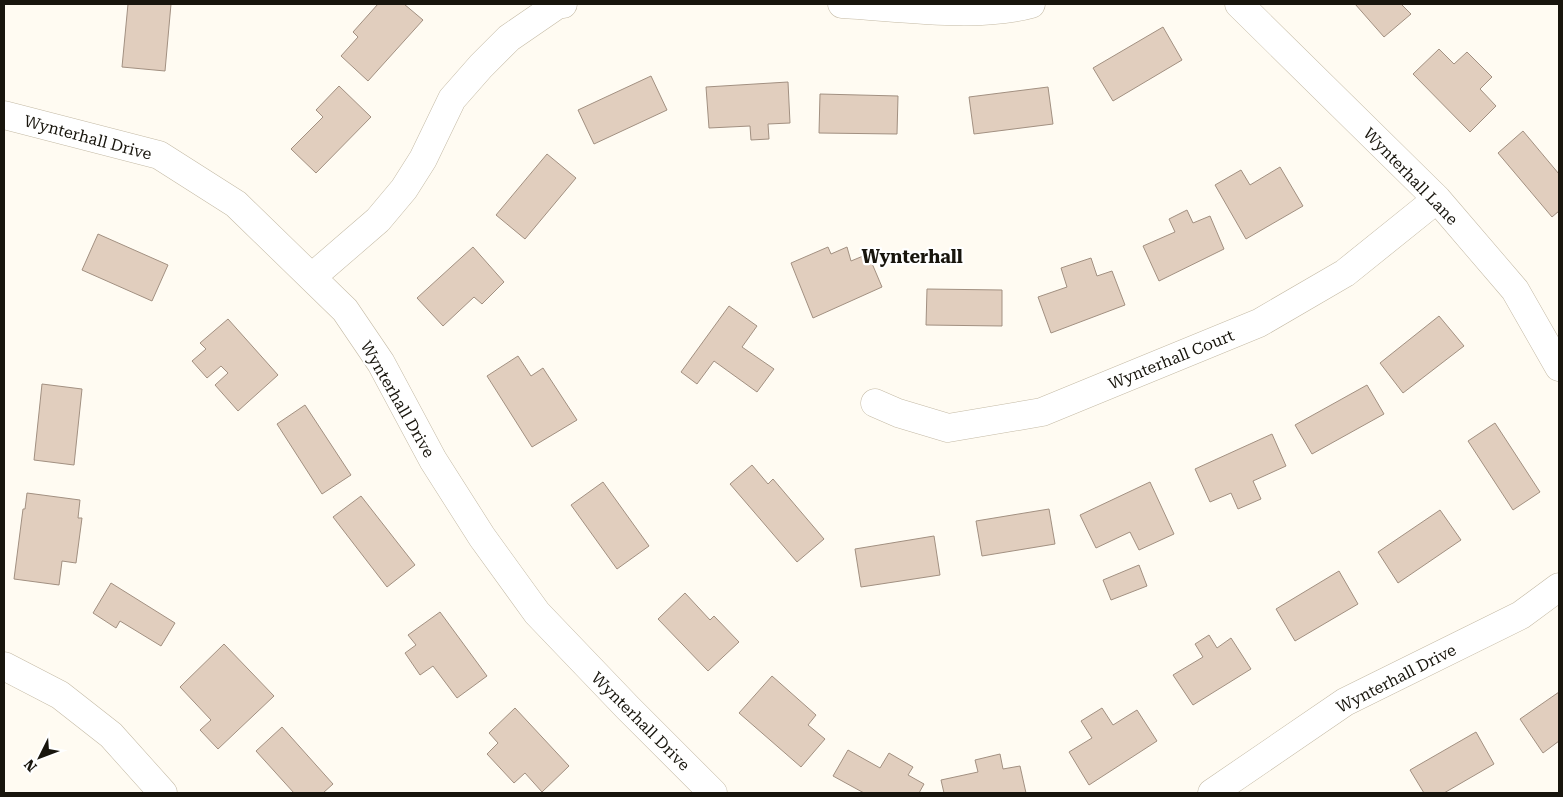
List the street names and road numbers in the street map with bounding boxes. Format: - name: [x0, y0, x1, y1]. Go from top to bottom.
- street label: Wynterhall Drive: [22, 111, 154, 164]
- street label: Wynterhall Lane: [1359, 124, 1462, 229]
- street label: Wynterhall Court: [1106, 326, 1237, 393]
- street label: Wynterhall Drive: [356, 338, 439, 461]
- street label: Wynterhall Drive: [1333, 640, 1459, 717]
- street label: Wynterhall Drive: [587, 668, 694, 775]

